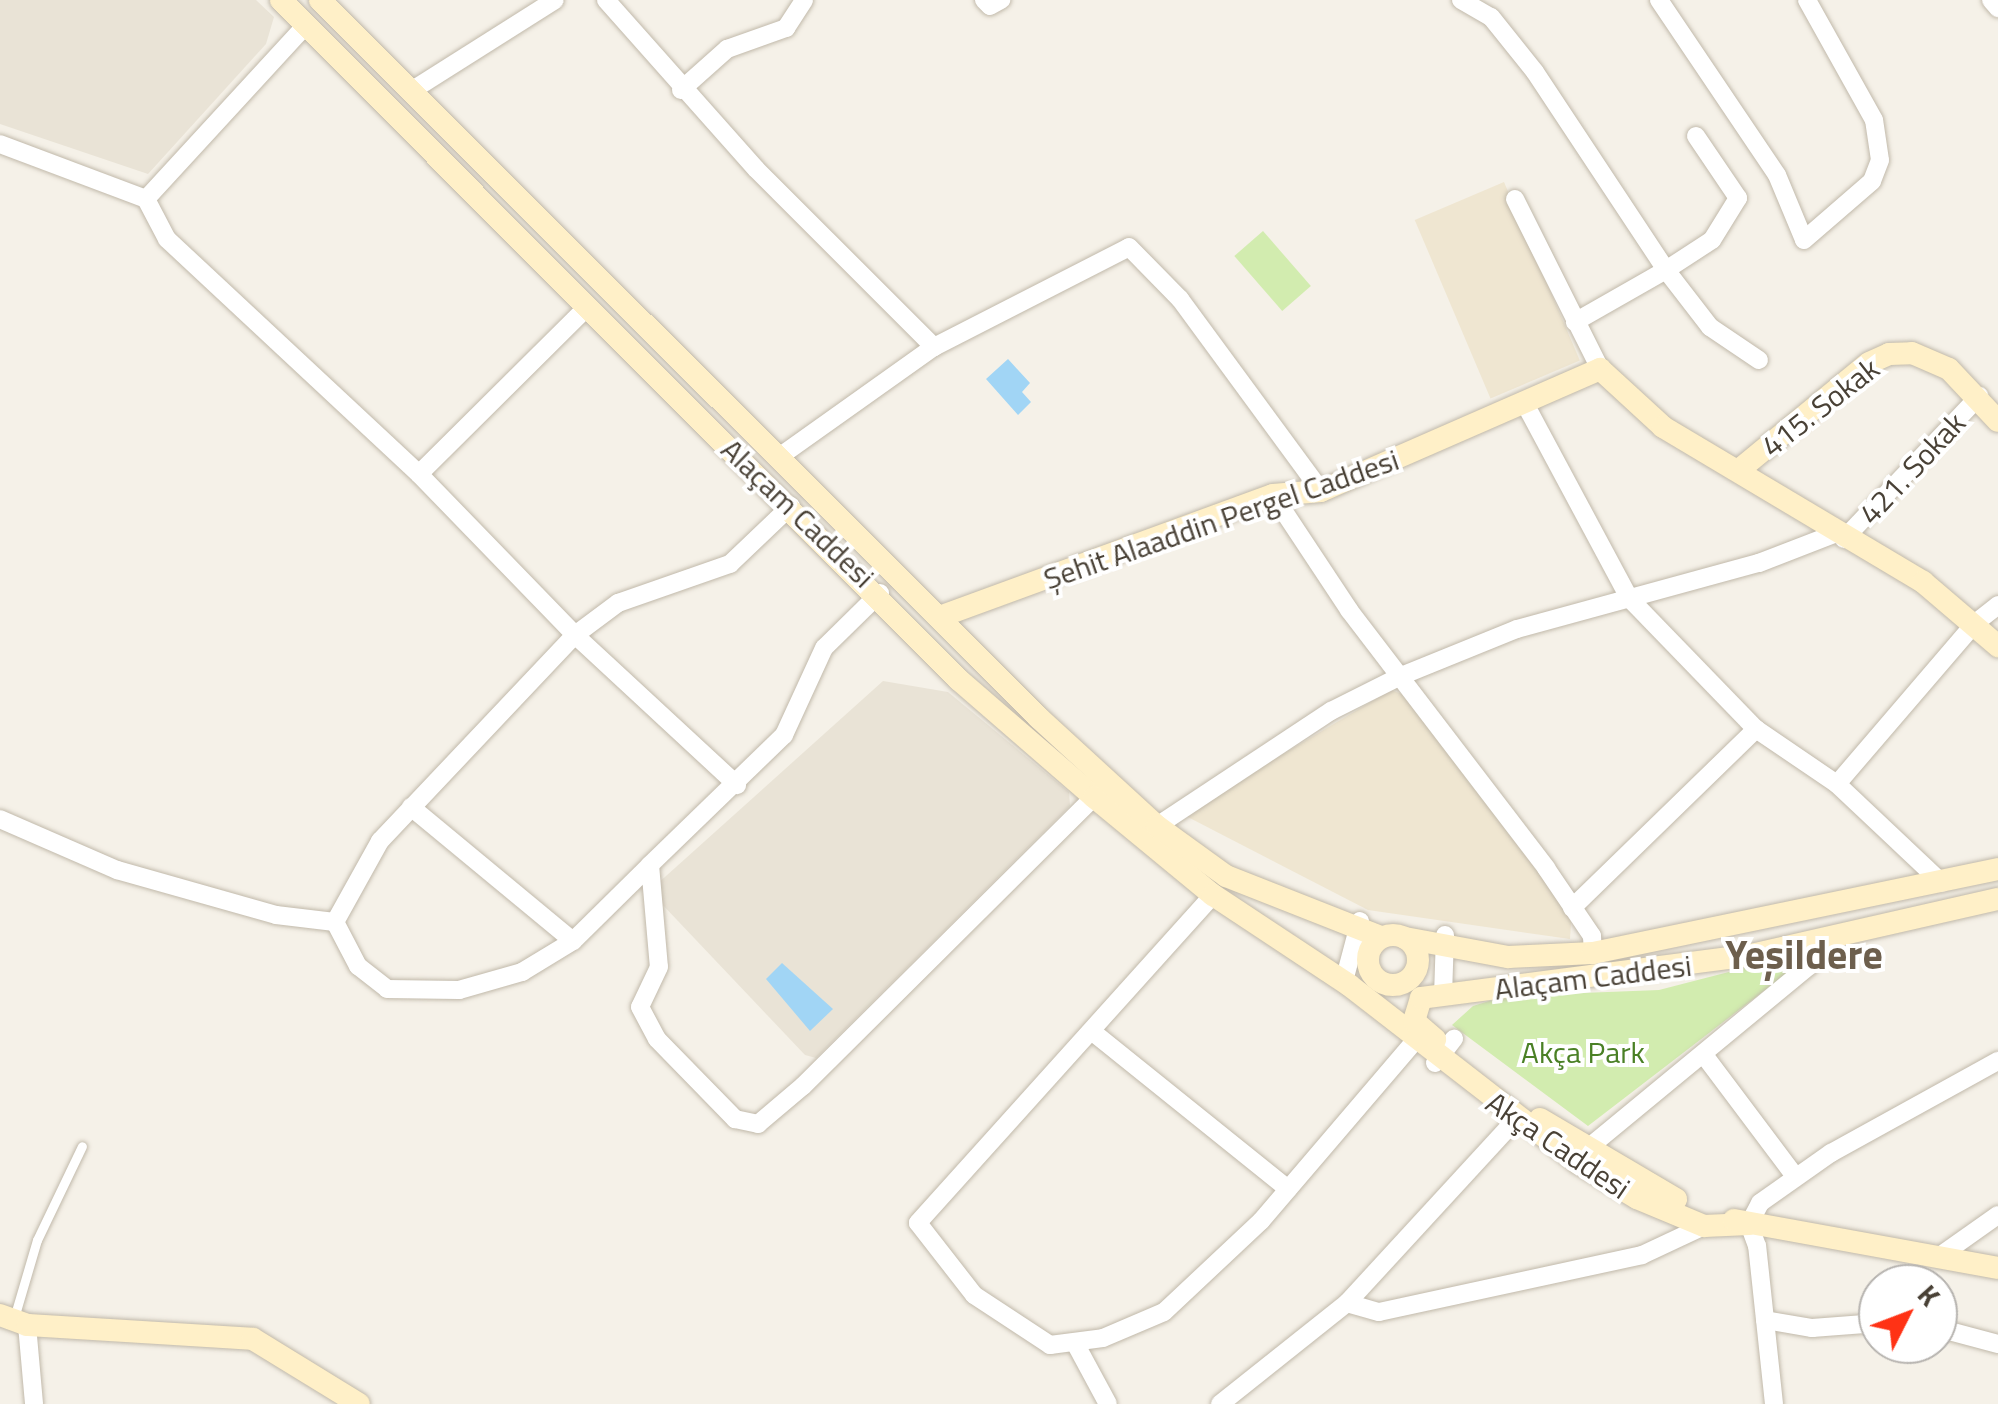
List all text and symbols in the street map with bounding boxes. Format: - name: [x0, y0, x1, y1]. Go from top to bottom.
- street label: 415. Sokak: [1754, 350, 1886, 464]
- street label: 421. Sokak: [1851, 405, 1973, 531]
- street label: Alaçam Caddesi: [714, 431, 882, 595]
- street label: Şehit Alaaddin Pergel Caddesi: [1039, 441, 1403, 597]
- district label: Yeşildere: [1725, 931, 1883, 979]
- street label: Alaçam Caddesi: [1492, 947, 1694, 1007]
- park label: Akça Park: [1521, 1034, 1645, 1070]
- street label: Akça Caddesi: [1479, 1084, 1637, 1206]
- north arrow: [1858, 1264, 1958, 1364]
- text: K: [1908, 1274, 1951, 1315]

